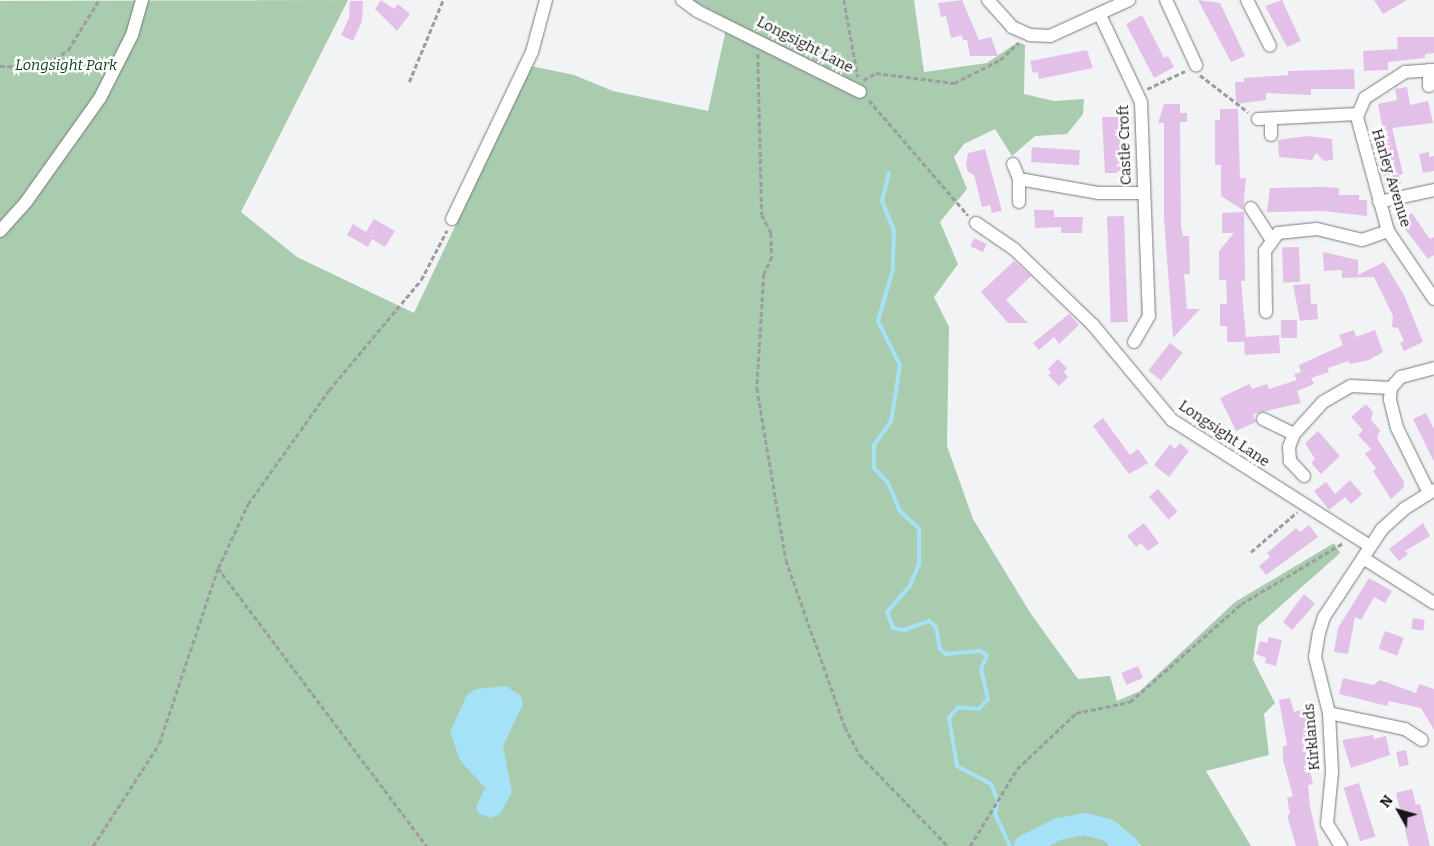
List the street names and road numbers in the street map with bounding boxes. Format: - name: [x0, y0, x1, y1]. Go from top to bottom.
- street label: Longsight Lane: [754, 13, 856, 77]
- street label: Castle Croft: [1115, 104, 1135, 186]
- street label: Harley Avenue: [1367, 127, 1415, 229]
- street label: Longsight Lane: [1175, 397, 1273, 471]
- street label: Kirklands: [1300, 703, 1324, 771]

